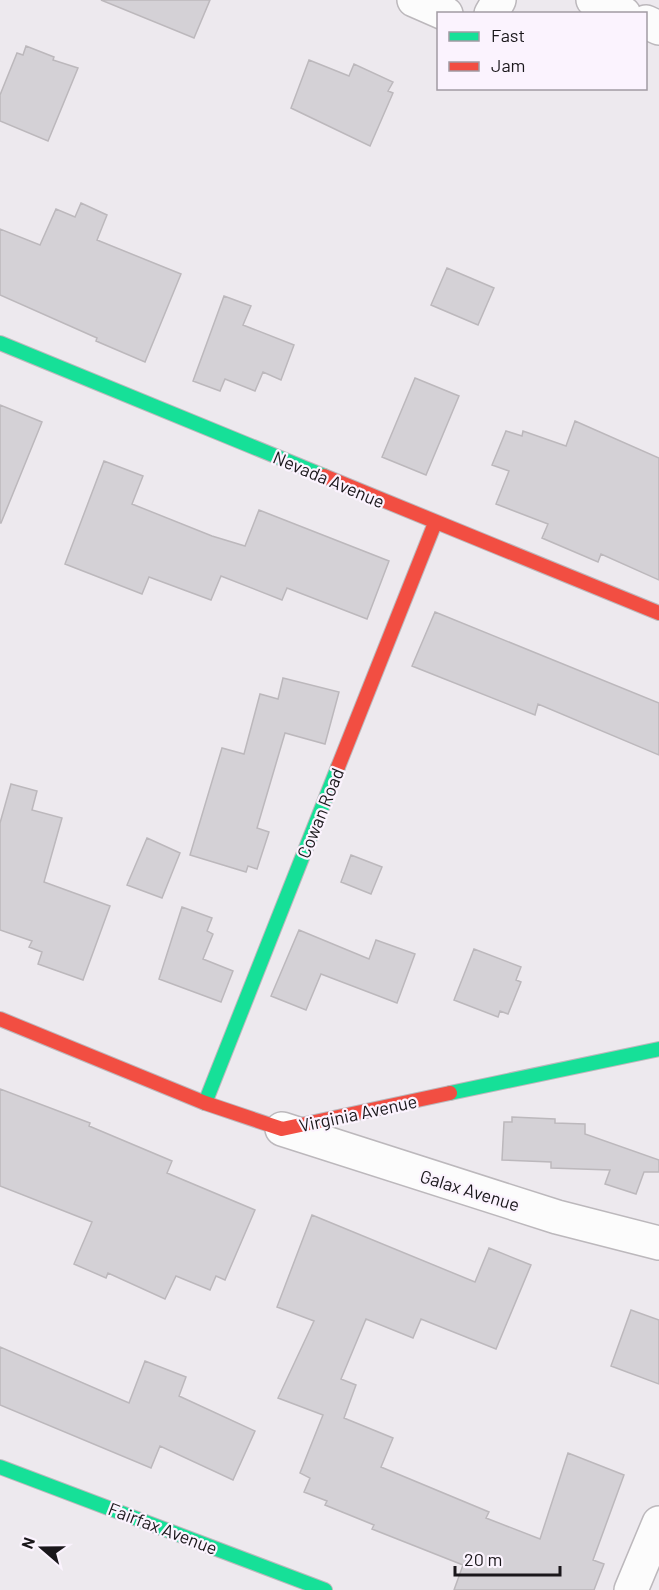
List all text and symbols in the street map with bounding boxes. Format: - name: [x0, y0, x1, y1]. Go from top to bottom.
- legend: [437, 12, 647, 90]
- text: Fast: [491, 24, 525, 46]
- text: Jam: [491, 54, 525, 76]
- street label: Nevada Avenue: [270, 446, 388, 512]
- street label: Cowan Road: [292, 765, 348, 861]
- street label: Virginia Avenue: [297, 1090, 419, 1136]
- street label: Galax Avenue: [418, 1164, 522, 1216]
- street label: Fairfax Avenue: [105, 1497, 221, 1559]
- north arrow: [12, 1518, 72, 1578]
- text: N: [17, 1534, 38, 1551]
- scale bar: [455, 1539, 560, 1577]
- text: 20 m: [464, 1548, 502, 1570]

